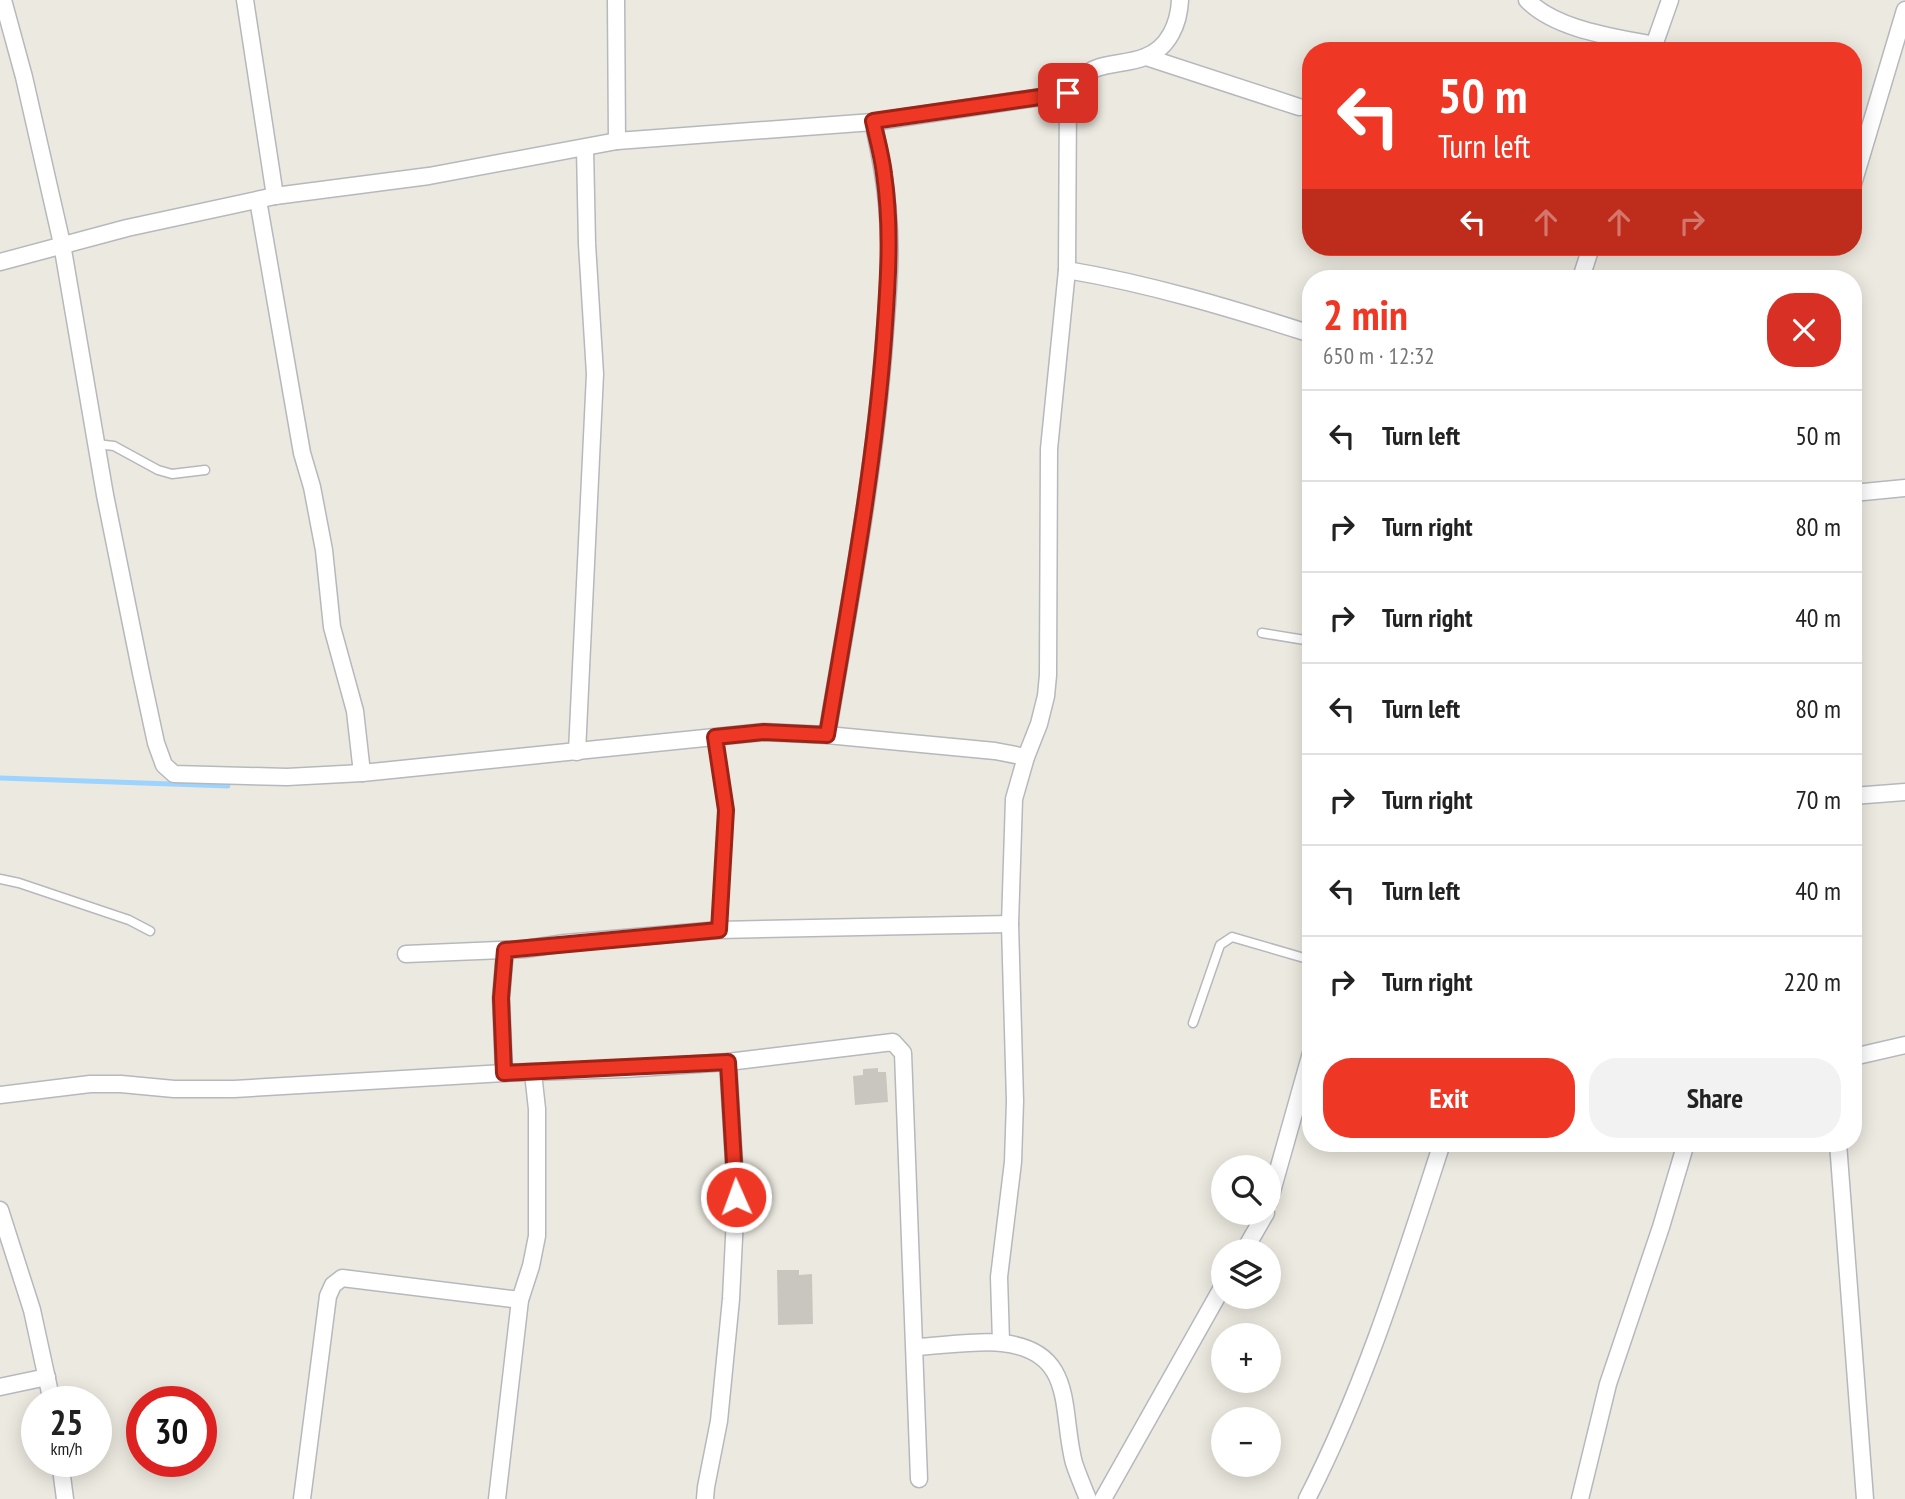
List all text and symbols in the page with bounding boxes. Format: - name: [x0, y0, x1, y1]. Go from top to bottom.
- pin: [1038, 63, 1098, 123]
- text: 50 m: [1438, 63, 1527, 127]
- icon: left: [1323, 70, 1414, 161]
- icon: arrive: [1049, 74, 1087, 112]
- text: Turn left: [1438, 125, 1530, 167]
- icon: left: [1454, 203, 1492, 241]
- icon: ahead: [1527, 203, 1565, 241]
- icon: ahead: [1600, 203, 1638, 241]
- icon: right: [1673, 203, 1711, 241]
- text: 2 min: [1323, 287, 1408, 342]
- button: close: [1767, 293, 1841, 367]
- text: 650 m · 12:32: [1323, 341, 1435, 370]
- icon: left: [1323, 417, 1361, 455]
- text: Turn left: [1382, 419, 1460, 452]
- text: 50 m: [1795, 419, 1841, 452]
- icon: right: [1323, 508, 1361, 546]
- text: Turn right: [1382, 510, 1473, 543]
- text: 80 m: [1795, 510, 1841, 543]
- icon: right: [1323, 599, 1361, 637]
- text: Turn right: [1382, 601, 1473, 634]
- text: 40 m: [1795, 601, 1841, 634]
- icon: left: [1323, 690, 1361, 728]
- text: Turn left: [1382, 692, 1460, 725]
- text: 80 m: [1795, 692, 1841, 725]
- icon: right: [1323, 781, 1361, 819]
- text: Turn right: [1382, 783, 1473, 816]
- text: 70 m: [1795, 783, 1841, 816]
- icon: left: [1323, 872, 1361, 910]
- text: Turn left: [1382, 874, 1460, 907]
- text: 40 m: [1795, 874, 1841, 907]
- icon: right: [1323, 963, 1361, 1001]
- text: Turn right: [1382, 965, 1473, 998]
- text: 220 m: [1783, 965, 1841, 998]
- button: Exit: [1323, 1058, 1575, 1138]
- button: Share: [1589, 1058, 1841, 1138]
- map controls: [1211, 1155, 1281, 1477]
- button: search: [1211, 1155, 1281, 1225]
- position arrow: [699, 1160, 773, 1234]
- button: layers: [1211, 1239, 1281, 1309]
- button: +: [1211, 1323, 1281, 1393]
- speed limit sign: 30: [126, 1386, 217, 1477]
- text: 25: [50, 1399, 83, 1445]
- button: −: [1211, 1407, 1281, 1477]
- text: km/h: [51, 1437, 82, 1460]

